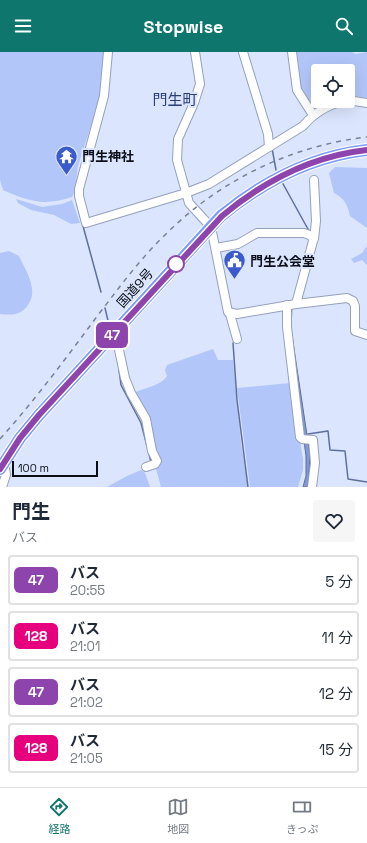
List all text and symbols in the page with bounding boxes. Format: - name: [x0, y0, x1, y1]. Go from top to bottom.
- icon: menu: [12, 15, 34, 37]
- text: Stopwise: [144, 15, 223, 38]
- icon: search: [333, 15, 355, 37]
- map controls: [311, 64, 355, 108]
- button: locate: [311, 64, 355, 108]
- district label: 門生町: [152, 90, 198, 109]
- temple icon: 門生神社: [54, 143, 80, 176]
- place label: 門生神社: [82, 148, 134, 165]
- public building icon: 門生公会堂: [221, 248, 247, 281]
- place label: 門生公会堂: [250, 253, 315, 270]
- unlabelled marker: [167, 255, 185, 273]
- street label: 国道9号: [113, 265, 157, 311]
- line badge: 47: [94, 322, 130, 348]
- text: 47: [104, 326, 120, 344]
- scale bar: [12, 459, 98, 478]
- text: 100 m: [18, 461, 49, 475]
- text: 門生: [12, 499, 50, 524]
- button: heart: [313, 500, 355, 542]
- text: バス: [12, 529, 38, 546]
- text: バス: [70, 563, 100, 582]
- text: 47: [28, 571, 44, 589]
- text: 5 分: [325, 572, 353, 591]
- text: 20:55: [70, 582, 105, 599]
- text: バス: [70, 619, 100, 638]
- text: 128: [24, 627, 48, 645]
- text: 11 分: [322, 628, 353, 647]
- text: 21:01: [70, 638, 100, 655]
- text: バス: [70, 675, 100, 694]
- text: 47: [28, 683, 44, 701]
- text: 12 分: [319, 684, 353, 703]
- text: 21:02: [70, 694, 103, 711]
- text: バス: [70, 731, 100, 750]
- text: 128: [24, 739, 48, 757]
- text: 15 分: [319, 740, 353, 759]
- text: 21:05: [70, 750, 103, 767]
- tab: 経路: [48, 796, 70, 836]
- tab: 地図: [167, 796, 189, 836]
- tab: きっぷ: [286, 796, 319, 836]

